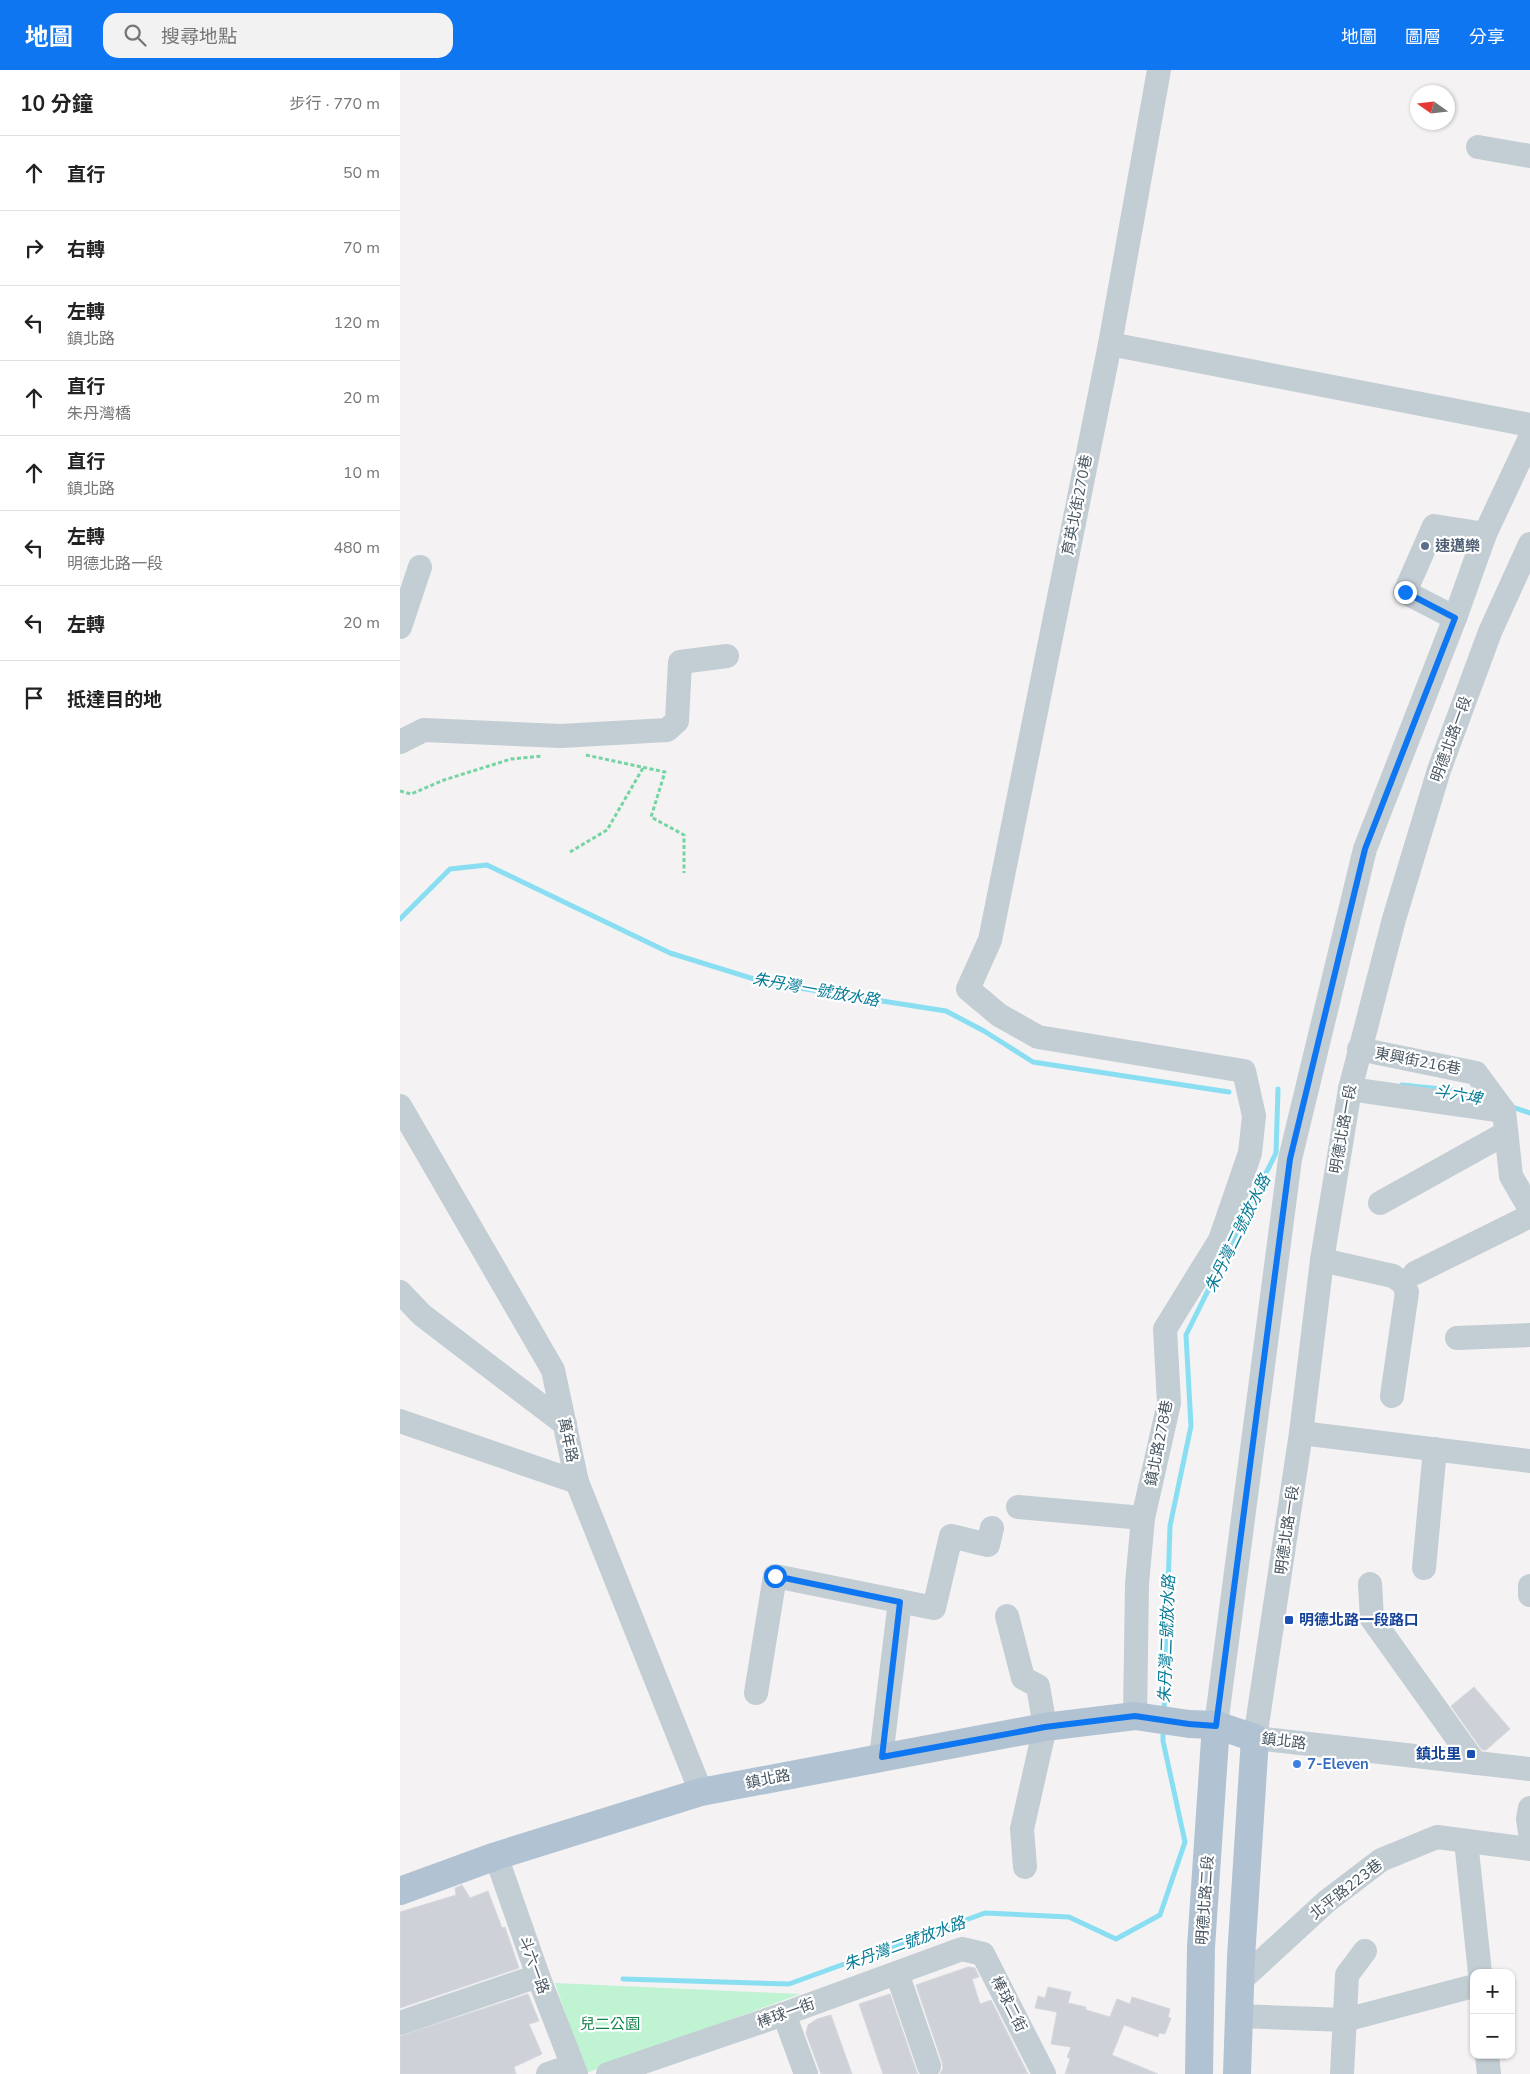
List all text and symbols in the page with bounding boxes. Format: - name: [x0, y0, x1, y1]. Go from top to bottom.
- search box: [103, 13, 453, 58]
- text: 地圖: [25, 21, 73, 53]
- icon: search: [121, 21, 149, 49]
- text: 搜尋地點: [161, 24, 237, 50]
- text: 地圖: [1341, 25, 1377, 49]
- text: 圖層: [1405, 25, 1441, 49]
- text: 分享: [1469, 25, 1505, 49]
- north arrow: [1410, 85, 1455, 130]
- text: 10 分鐘: [20, 90, 93, 118]
- text: 步行 · 770 m: [290, 93, 380, 115]
- icon: ahead: [20, 159, 48, 187]
- text: 直行: [67, 162, 105, 188]
- text: 50 m: [343, 162, 380, 184]
- icon: right: [20, 234, 48, 262]
- text: 右轉: [67, 237, 105, 263]
- text: 70 m: [343, 237, 380, 259]
- text: 左轉: [67, 299, 105, 325]
- icon: left: [20, 309, 48, 337]
- text: 120 m: [333, 312, 380, 334]
- text: 鎮北路: [67, 328, 115, 350]
- text: 直行: [67, 374, 105, 400]
- icon: ahead: [20, 384, 48, 412]
- text: 20 m: [343, 387, 380, 409]
- text: 朱丹灣橋: [67, 403, 131, 425]
- text: 直行: [67, 449, 105, 475]
- street label: 育英北街270巷: [1057, 453, 1097, 557]
- icon: ahead: [20, 459, 48, 487]
- text: 10 m: [343, 462, 380, 484]
- text: 鎮北路: [67, 478, 115, 500]
- text: 左轉: [67, 524, 105, 550]
- icon: left: [20, 534, 48, 562]
- place label: 速邁樂: [1435, 536, 1480, 556]
- text: 480 m: [333, 537, 380, 559]
- marker: 速邁樂: [1419, 540, 1431, 552]
- text: 明德北路一段: [67, 553, 163, 575]
- route end: [1394, 581, 1417, 604]
- icon: left: [20, 609, 48, 637]
- text: 左轉: [67, 612, 105, 638]
- text: 20 m: [343, 612, 380, 634]
- icon: arrive: [20, 684, 48, 712]
- text: 抵達目的地: [67, 687, 162, 713]
- street label: 明德北路一段: [1426, 693, 1476, 785]
- water label: 朱丹灣一號放水路: [751, 968, 883, 1012]
- street label: 東興街216巷: [1373, 1043, 1463, 1079]
- water label: 斗六埤: [1432, 1080, 1485, 1111]
- street label: 明德北路一段: [1325, 1083, 1361, 1175]
- water label: 朱丹灣二號放水路: [1200, 1169, 1277, 1296]
- street label: 鎮北路278巷: [1141, 1398, 1177, 1488]
- street label: 萬年路: [554, 1416, 582, 1464]
- street label: 明德北路一段: [1271, 1484, 1303, 1576]
- route start: [764, 1565, 787, 1588]
- water label: 朱丹灣二號放水路: [1154, 1573, 1180, 1703]
- place label: 明德北路一段路口: [1299, 1610, 1419, 1630]
- marker: 明德北路一段路口: [1283, 1614, 1295, 1626]
- street label: 鎮北路: [1260, 1728, 1308, 1754]
- place label: 鎮北里: [1416, 1744, 1461, 1764]
- marker: 鎮北里: [1465, 1748, 1477, 1760]
- place label: 7-Eleven: [1307, 1754, 1369, 1774]
- marker: 7-Eleven: [1291, 1758, 1303, 1770]
- street label: 鎮北路: [744, 1765, 792, 1793]
- street label: 明德北路二段: [1192, 1854, 1218, 1946]
- street label: 北平路223巷: [1306, 1854, 1386, 1924]
- water label: 朱丹灣二號放水路: [840, 1911, 970, 1976]
- street label: 斗六一路: [514, 1933, 554, 1997]
- map controls: [1470, 1969, 1515, 2059]
- button: +: [1470, 1969, 1515, 2014]
- street label: 棒球二街: [986, 1973, 1032, 2035]
- street label: 棒球一街: [754, 1993, 818, 2033]
- park label: 兒二公園: [580, 2014, 640, 2034]
- button: −: [1470, 2014, 1515, 2059]

